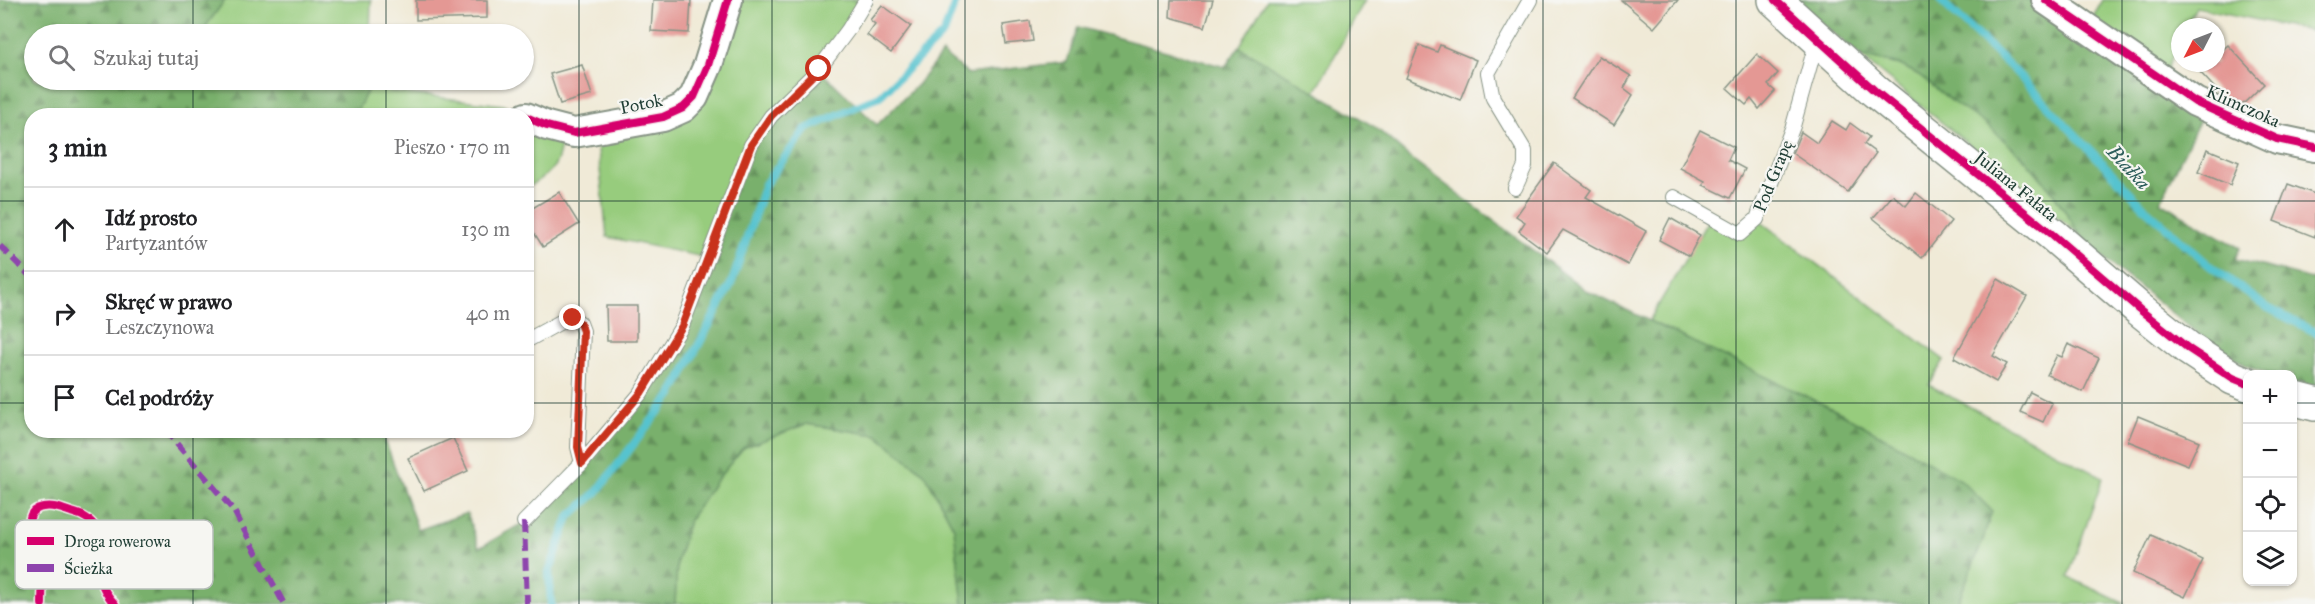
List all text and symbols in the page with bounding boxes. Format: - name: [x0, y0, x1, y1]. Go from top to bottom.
- north arrow: [2171, 18, 2225, 72]
- search box: [24, 24, 534, 90]
- icon: search: [45, 41, 78, 74]
- text: Szukaj tutaj: [93, 44, 199, 71]
- route start: [805, 55, 831, 81]
- street label: Klimczoka: [2203, 80, 2284, 132]
- street label: Potok: [618, 89, 665, 119]
- text: 3 min: [48, 131, 107, 163]
- text: Pieszo · 170 m: [394, 135, 510, 159]
- street label: Pod Grapę: [1749, 137, 1797, 215]
- water label: Białka: [2102, 139, 2156, 194]
- street label: Juliana Fałata: [1968, 145, 2062, 227]
- text: Idź prosto: [105, 204, 197, 231]
- icon: ahead: [48, 213, 81, 246]
- text: 130 m: [461, 217, 510, 241]
- text: Partyzantów: [105, 231, 207, 255]
- text: Skręć w prawo: [105, 288, 232, 315]
- icon: right: [48, 297, 81, 330]
- text: 40 m: [466, 301, 510, 325]
- route end: [559, 304, 585, 330]
- text: Leszczynowa: [105, 315, 214, 339]
- map controls: [2243, 370, 2297, 586]
- button: +: [2243, 370, 2297, 424]
- icon: arrive: [48, 381, 81, 414]
- text: Cel podróży: [105, 384, 213, 411]
- button: −: [2243, 424, 2297, 478]
- button: locate: [2243, 478, 2297, 532]
- legend: [15, 520, 213, 589]
- text: Droga rowerowa: [64, 532, 171, 552]
- button: layers: [2243, 532, 2297, 586]
- text: Ścieżka: [64, 557, 113, 578]

